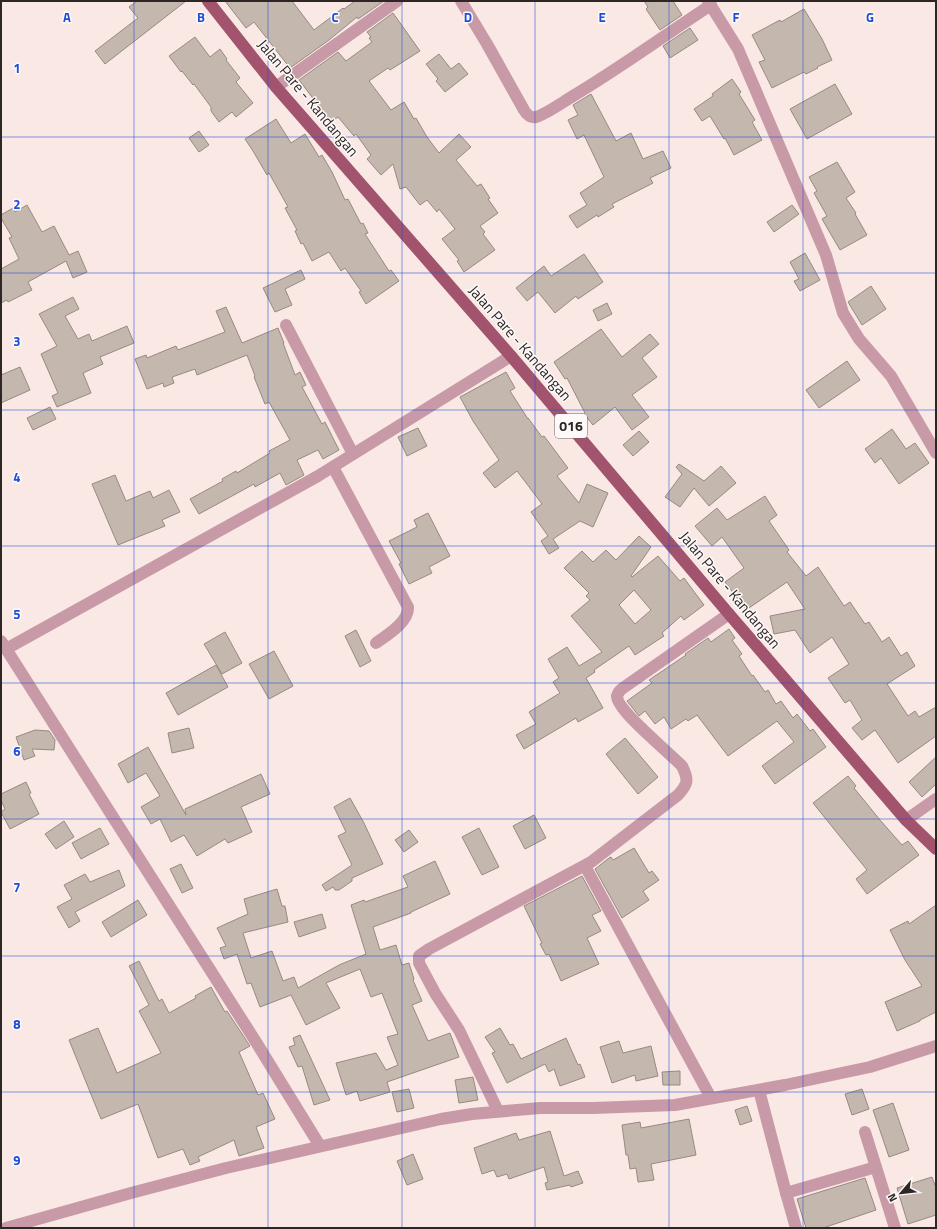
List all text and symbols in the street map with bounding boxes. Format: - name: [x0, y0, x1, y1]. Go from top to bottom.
- text: A: [63, 7, 71, 27]
- text: B: [197, 7, 205, 27]
- text: C: [331, 7, 339, 27]
- text: D: [464, 7, 472, 27]
- text: E: [598, 7, 606, 27]
- text: F: [733, 7, 740, 27]
- text: G: [866, 7, 874, 27]
- street label: Jalan Pare - Kandangan: [252, 34, 365, 161]
- text: 1: [13, 58, 21, 78]
- text: 2: [13, 194, 21, 214]
- street label: Jalan Pare - Kandangan: [463, 280, 577, 406]
- text: 3: [13, 331, 21, 351]
- road number: 016: [555, 414, 587, 438]
- text: 4: [13, 467, 21, 487]
- street label: Jalan Pare - Kandangan: [674, 526, 787, 653]
- text: 5: [13, 604, 21, 624]
- text: 6: [13, 741, 21, 761]
- text: 7: [13, 877, 21, 897]
- text: 8: [13, 1014, 21, 1034]
- text: 9: [13, 1150, 21, 1170]
- north arrow: [881, 1173, 921, 1213]
- text: N: [883, 1191, 901, 1205]

